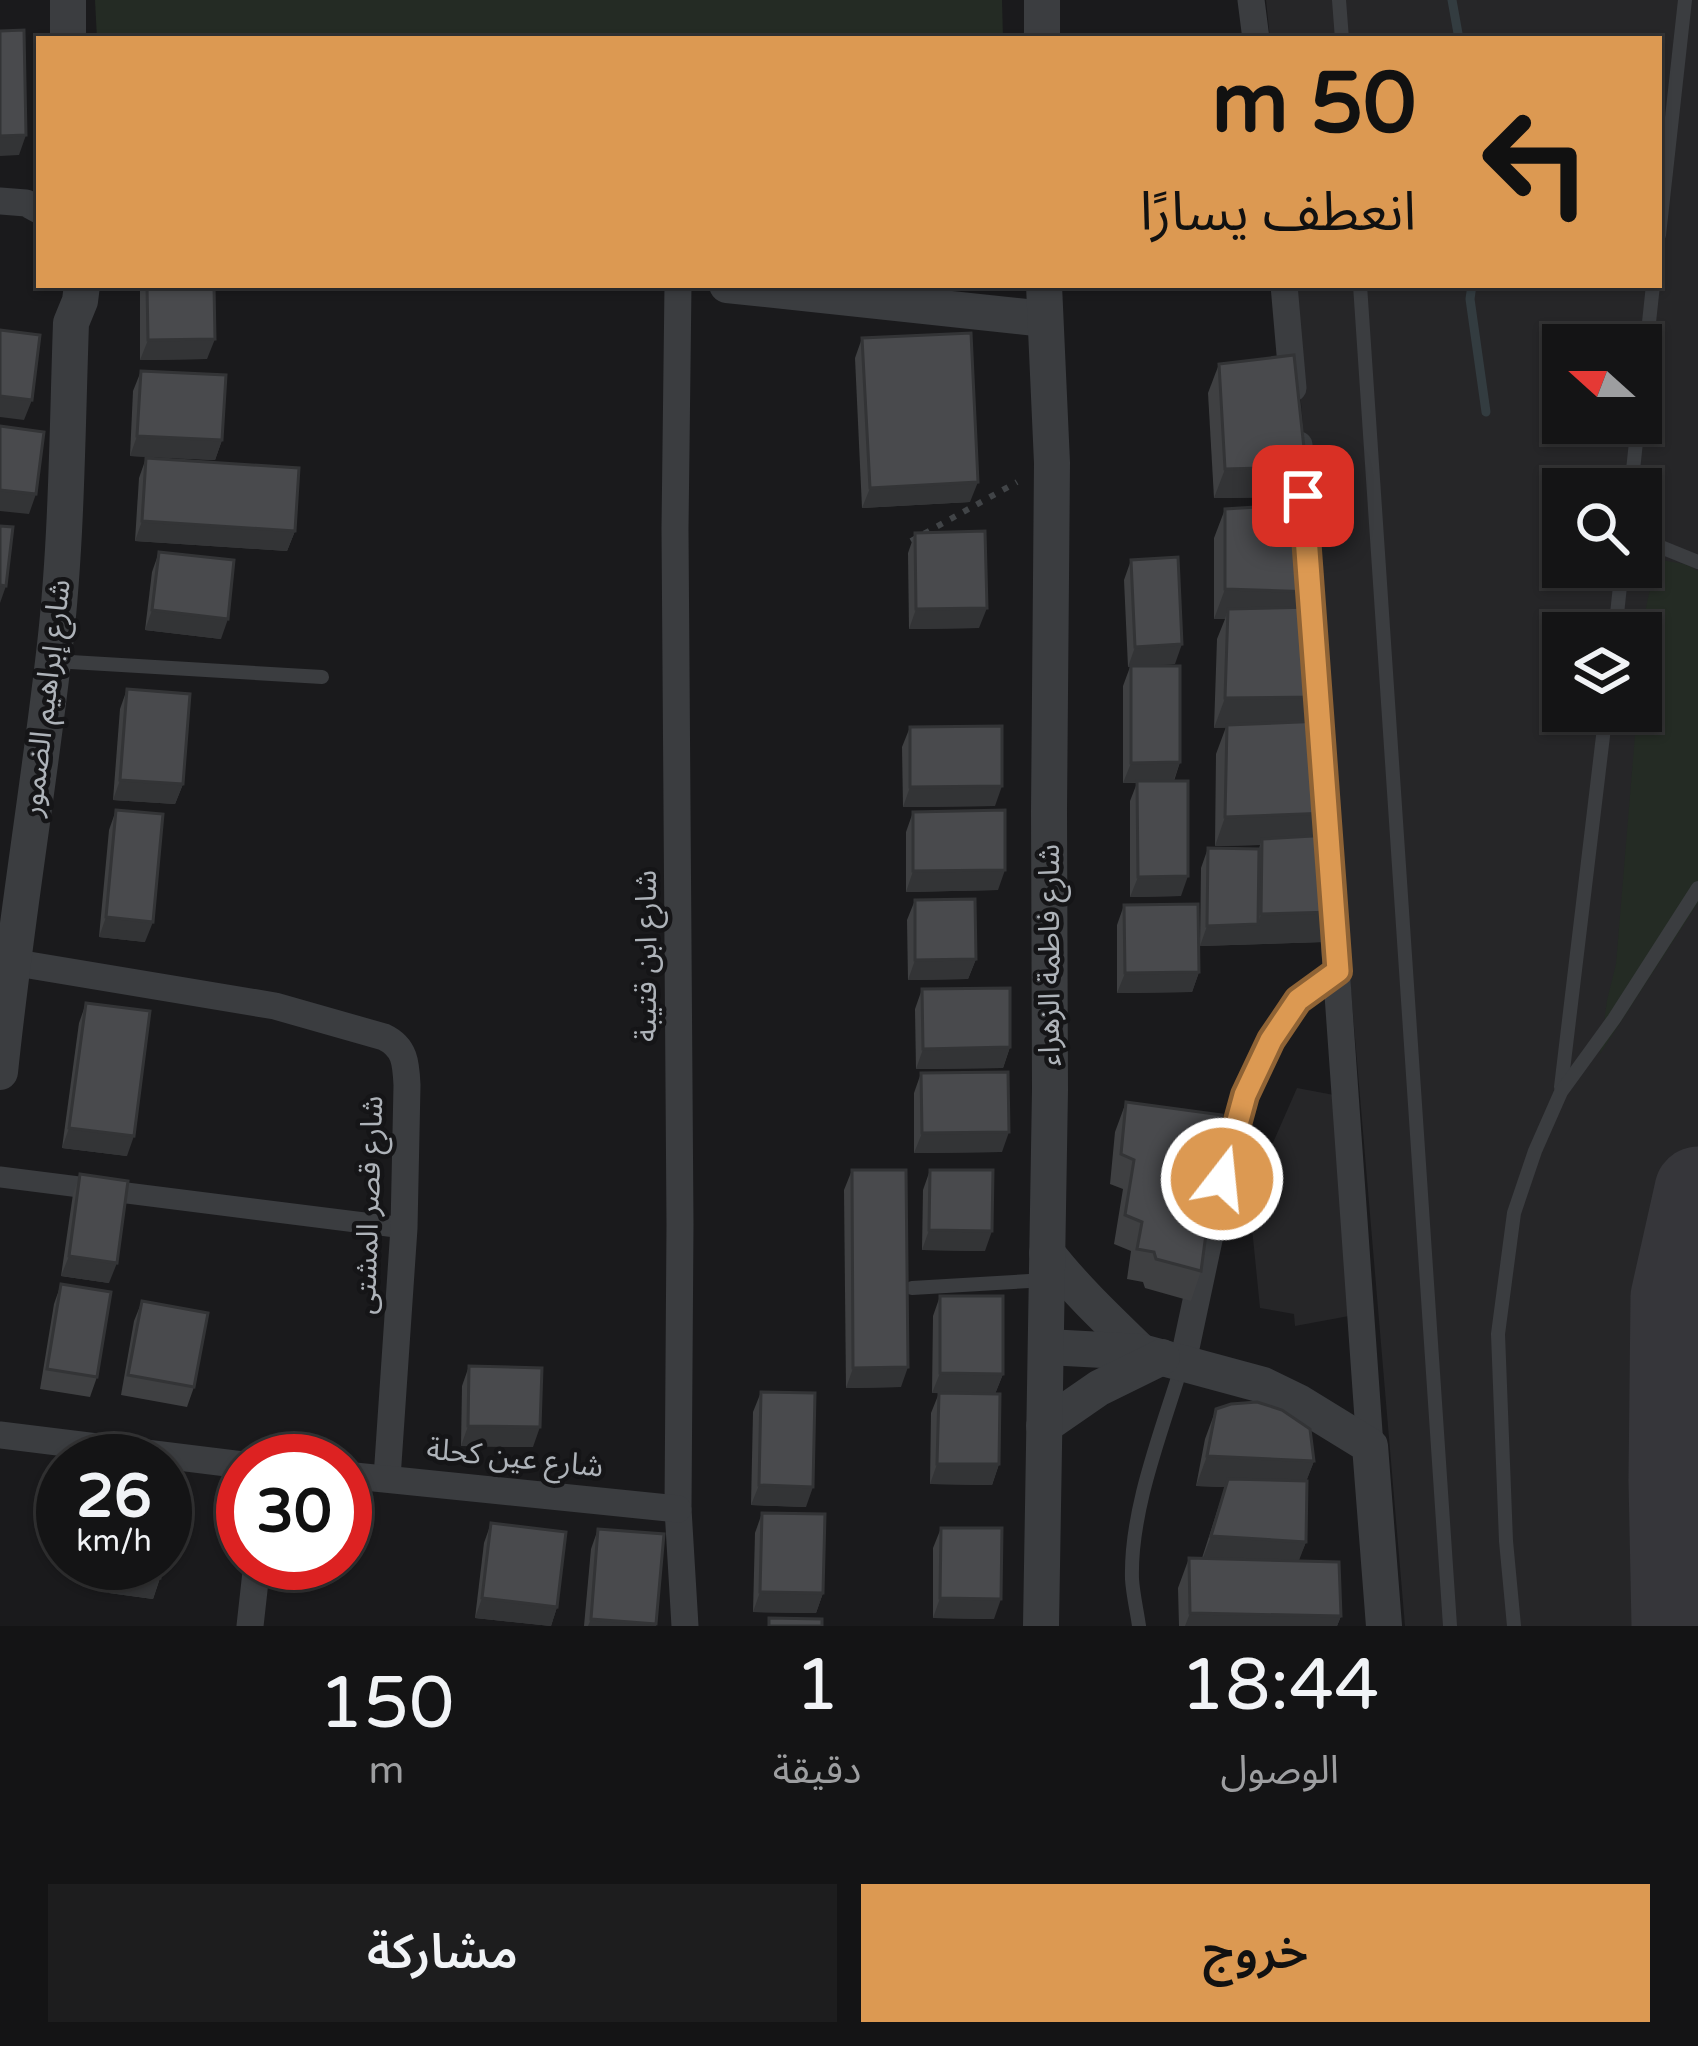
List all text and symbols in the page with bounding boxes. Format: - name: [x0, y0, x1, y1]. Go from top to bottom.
- text: 50 m: [1212, 54, 1416, 155]
- icon: left: [1458, 84, 1614, 240]
- text: انعطف يسارًا: [1140, 180, 1416, 245]
- north arrow: [1542, 324, 1662, 444]
- map controls: [1542, 324, 1662, 732]
- pin: [1252, 445, 1354, 547]
- icon: arrive: [1270, 463, 1336, 529]
- button: search: [1542, 468, 1662, 588]
- street label: شارع إبراهيم الضمور: [13, 577, 83, 820]
- button: layers: [1542, 612, 1662, 732]
- street label: شارع فاطمة الزهراء: [1031, 844, 1071, 1066]
- street label: شارع ابن قتيبة: [628, 870, 668, 1042]
- street label: شارع قصر المشتى: [347, 1095, 394, 1315]
- position arrow: [1159, 1116, 1285, 1242]
- street label: شارع عين كحلة: [425, 1430, 605, 1489]
- speed limit sign: 30: [216, 1434, 372, 1590]
- text: 26: [76, 1461, 152, 1533]
- text: km/h: [76, 1523, 152, 1560]
- text: 1: [794, 1643, 840, 1730]
- text: 18:44: [1180, 1643, 1380, 1730]
- text: 150: [319, 1661, 454, 1748]
- text: m: [368, 1747, 404, 1794]
- text: دقيقة: [773, 1747, 861, 1794]
- text: الوصول: [1220, 1747, 1339, 1794]
- button: مشاركة: [48, 1884, 837, 2022]
- button: خروج: [861, 1884, 1650, 2022]

